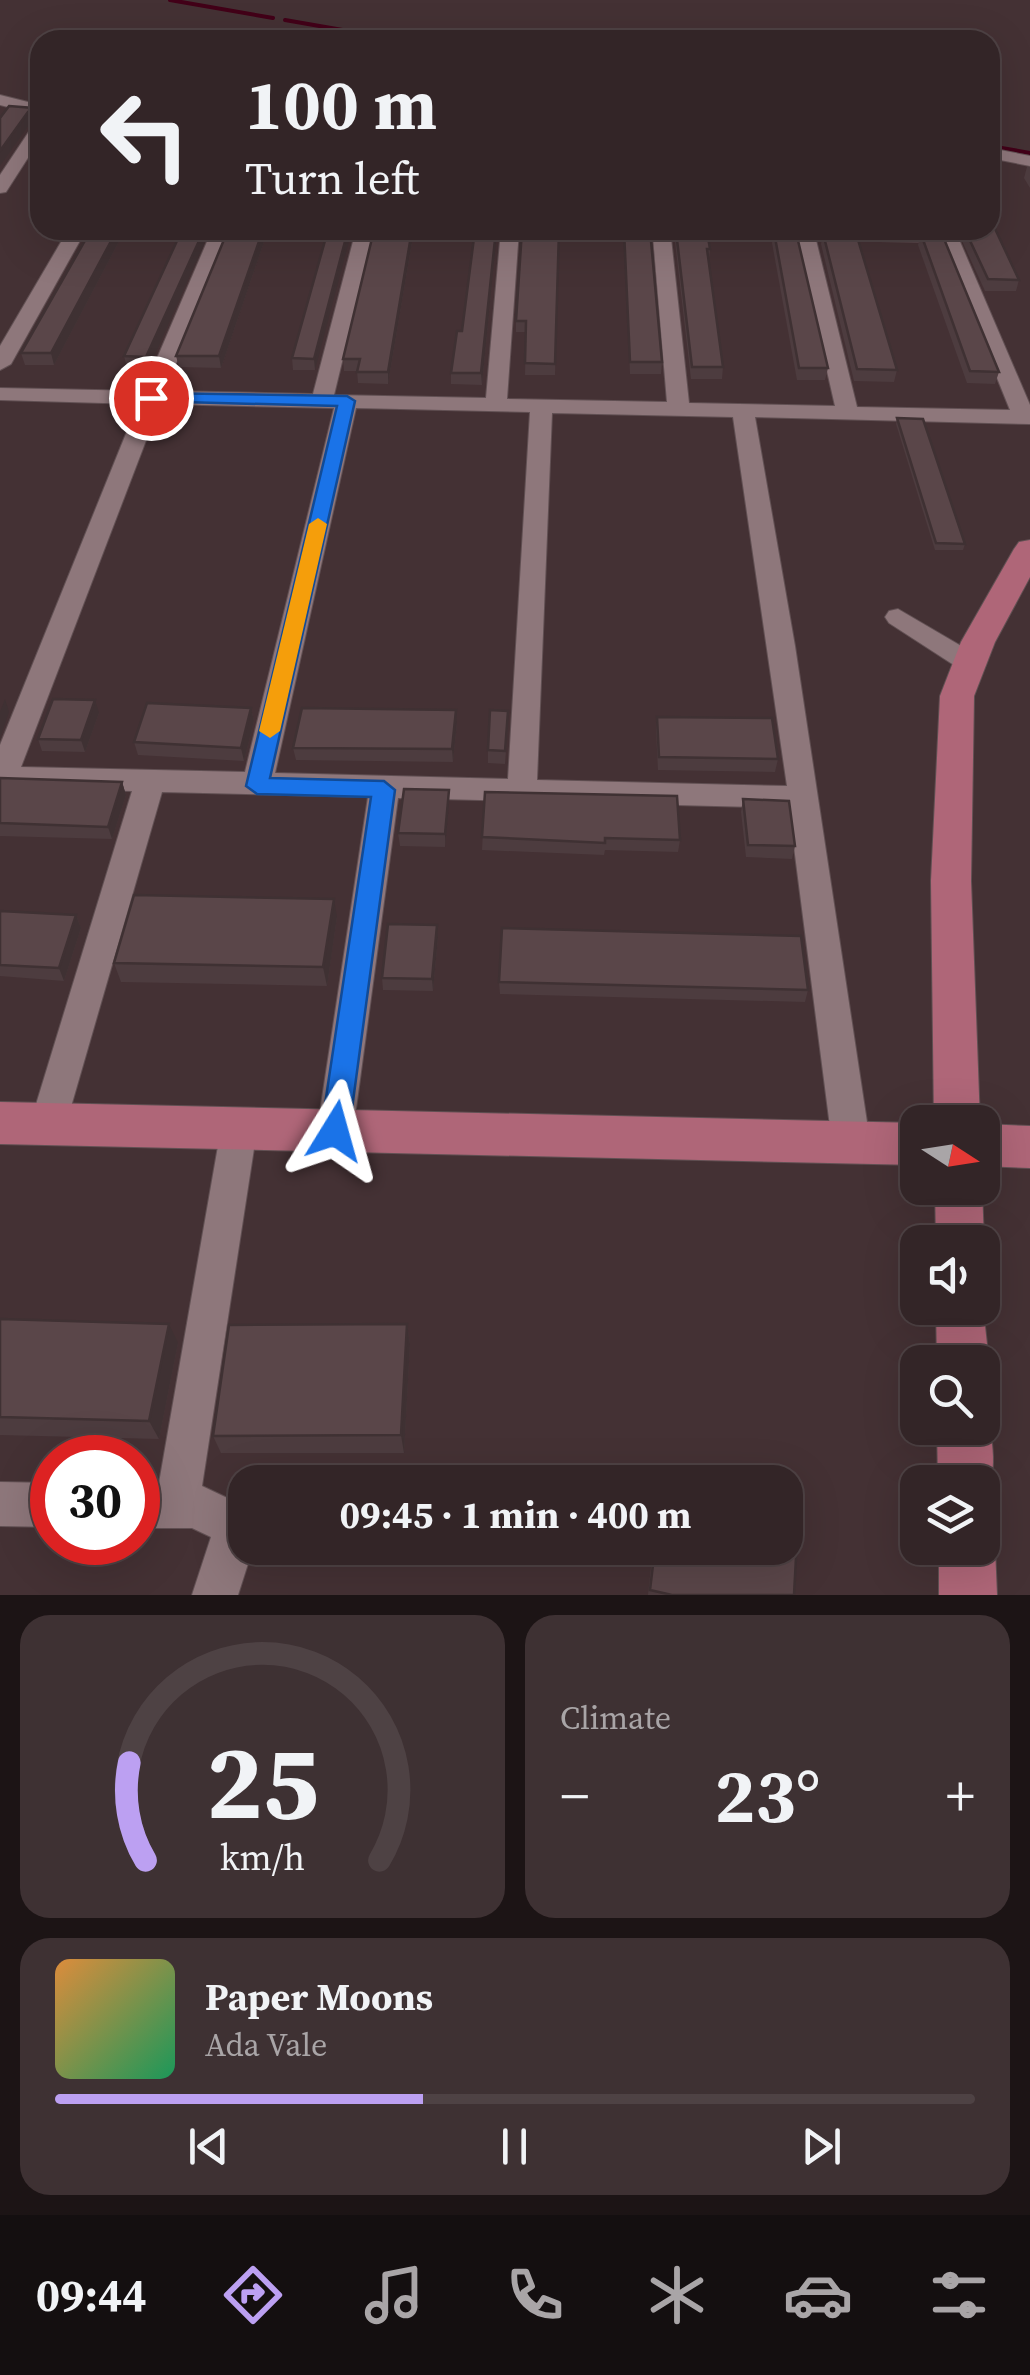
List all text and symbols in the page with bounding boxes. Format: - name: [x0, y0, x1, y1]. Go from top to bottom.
- text: 100 m: [245, 56, 437, 152]
- icon: left: [80, 70, 210, 200]
- text: Turn left: [245, 147, 419, 209]
- pin: [109, 356, 194, 441]
- icon: arrive: [124, 371, 179, 426]
- position arrow: [283, 1079, 387, 1183]
- north arrow: [900, 1105, 1000, 1205]
- map controls: [900, 1105, 1000, 1565]
- button: sound: [900, 1225, 1000, 1325]
- button: search: [900, 1345, 1000, 1445]
- speed limit sign: 30: [30, 1435, 160, 1565]
- button: layers: [900, 1465, 1000, 1565]
- text: 09:45 · 1 min · 400 m: [339, 1489, 692, 1541]
- text: Climate: [560, 1696, 671, 1740]
- text: 25: [206, 1710, 319, 1853]
- text: 23°: [715, 1744, 820, 1847]
- text: −: [560, 1758, 589, 1833]
- text: +: [946, 1758, 975, 1833]
- text: km/h: [220, 1833, 305, 1882]
- text: Paper Moons: [205, 1971, 433, 2023]
- text: Ada Vale: [205, 2023, 327, 2067]
- icon: previous: [181, 2119, 236, 2174]
- icon: pause: [487, 2119, 542, 2174]
- icon: next: [794, 2119, 849, 2174]
- icon: directions: [218, 2260, 288, 2330]
- icon: music: [359, 2260, 429, 2330]
- icon: phone: [500, 2260, 570, 2330]
- icon: climate: [642, 2260, 712, 2330]
- icon: car: [783, 2260, 853, 2330]
- icon: filters: [924, 2260, 994, 2330]
- text: 09:44: [36, 2264, 147, 2326]

